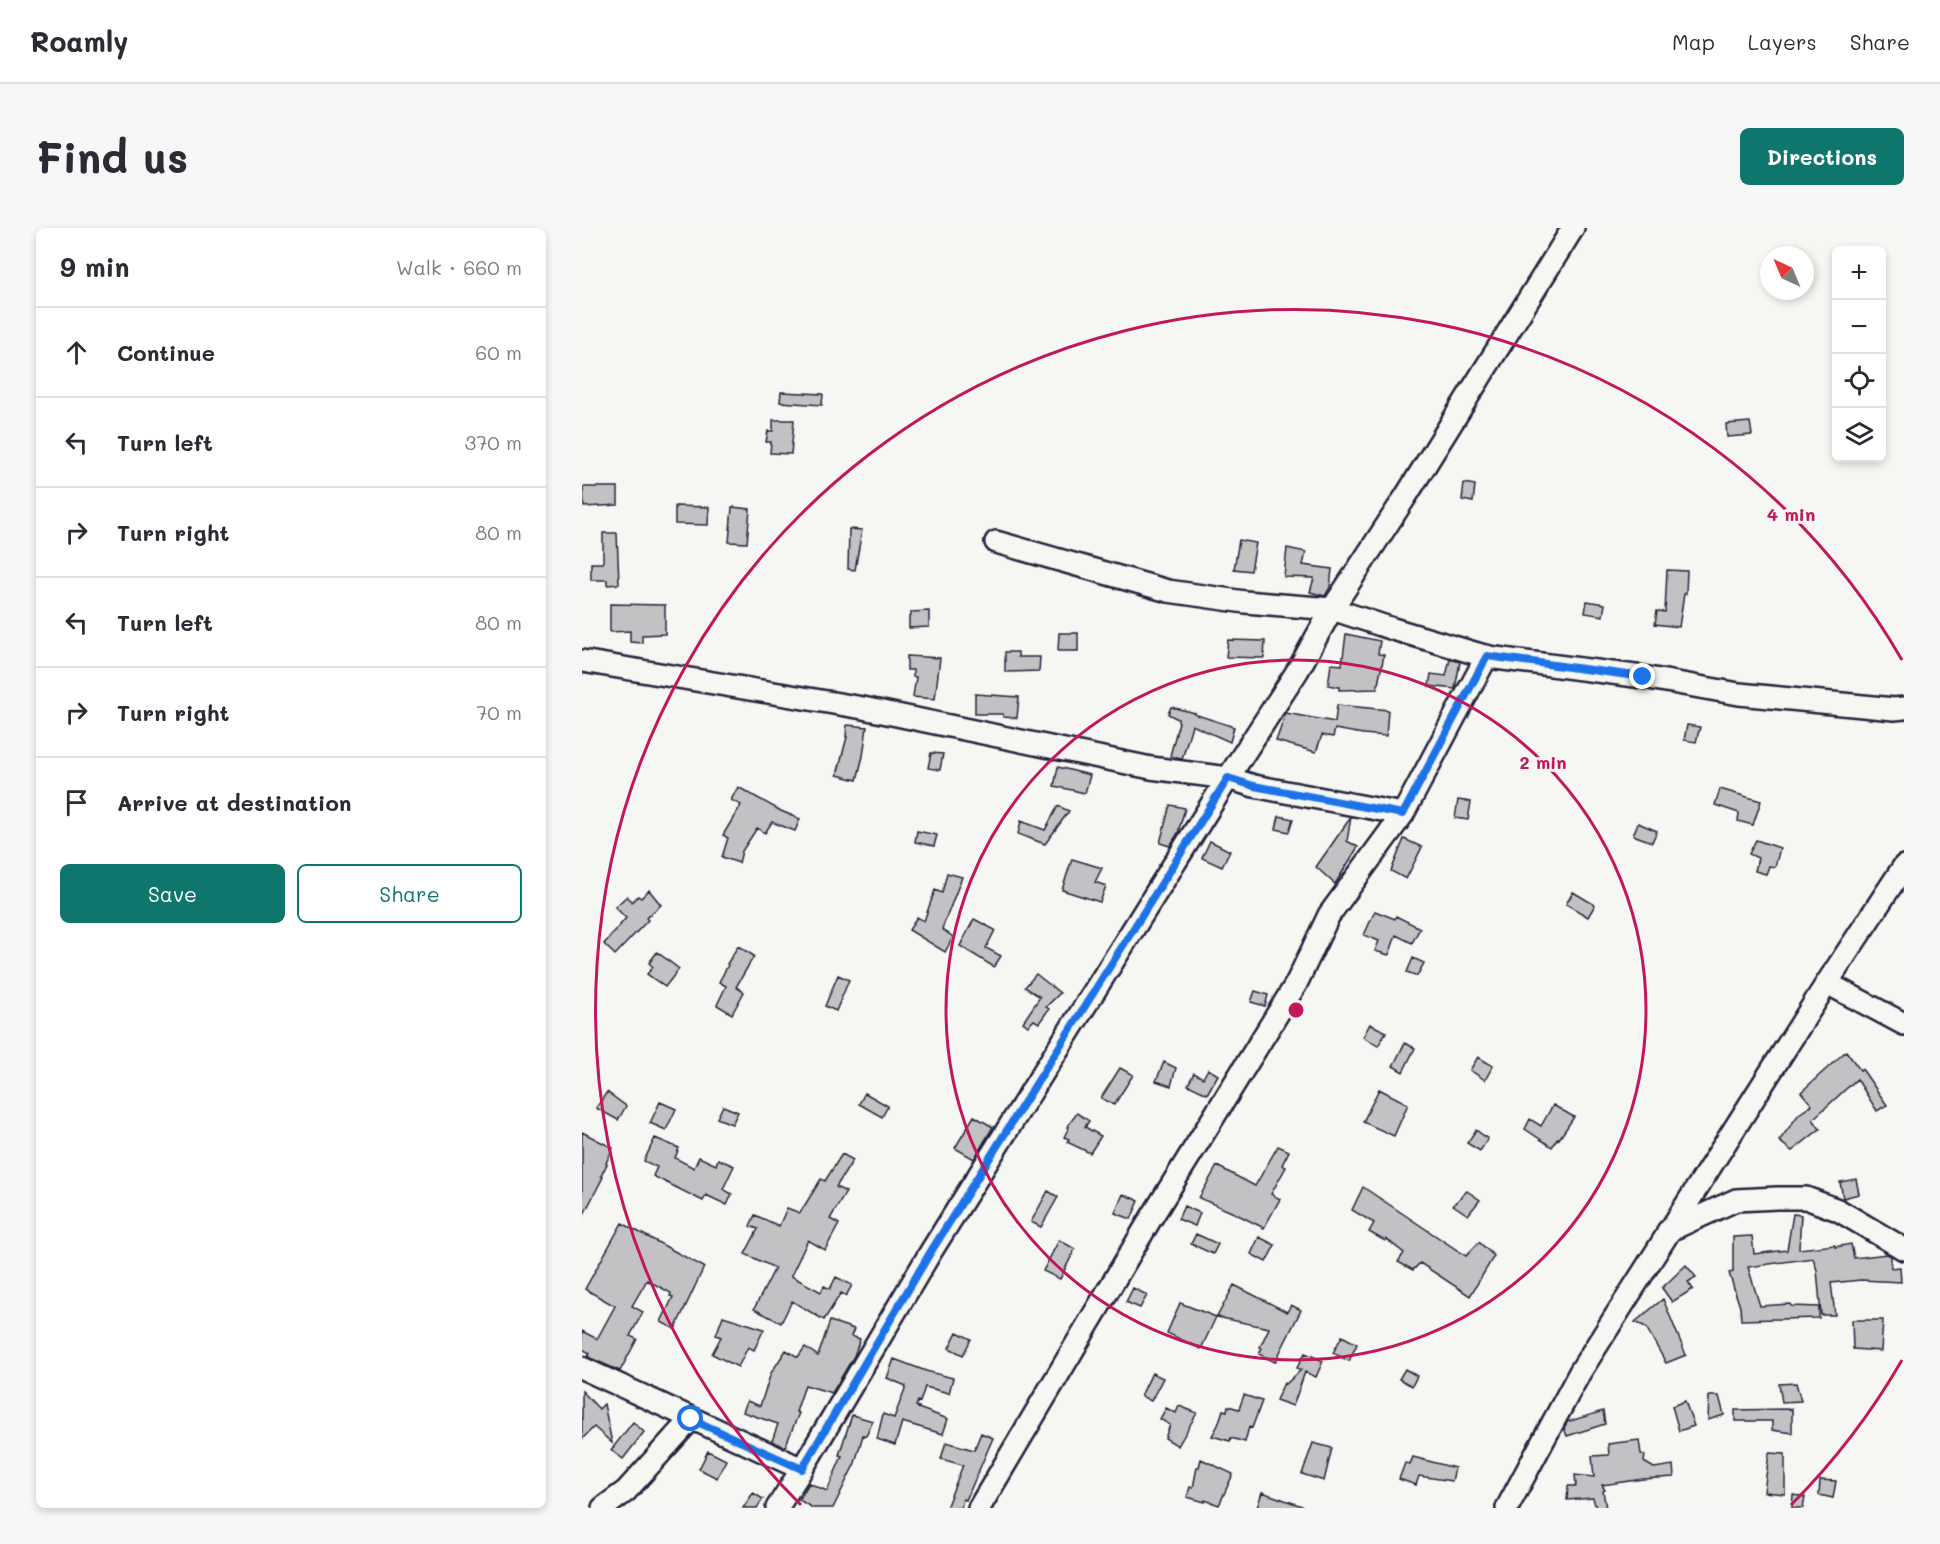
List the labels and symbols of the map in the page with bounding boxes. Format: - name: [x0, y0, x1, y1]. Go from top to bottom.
- north arrow: [1760, 246, 1814, 300]
- text: 4 min: [1767, 502, 1815, 526]
- route end: [1629, 663, 1655, 689]
- text: 2 min: [1519, 750, 1567, 774]
- centre of rings: [1286, 1000, 1306, 1020]
- route start: [677, 1405, 703, 1431]

